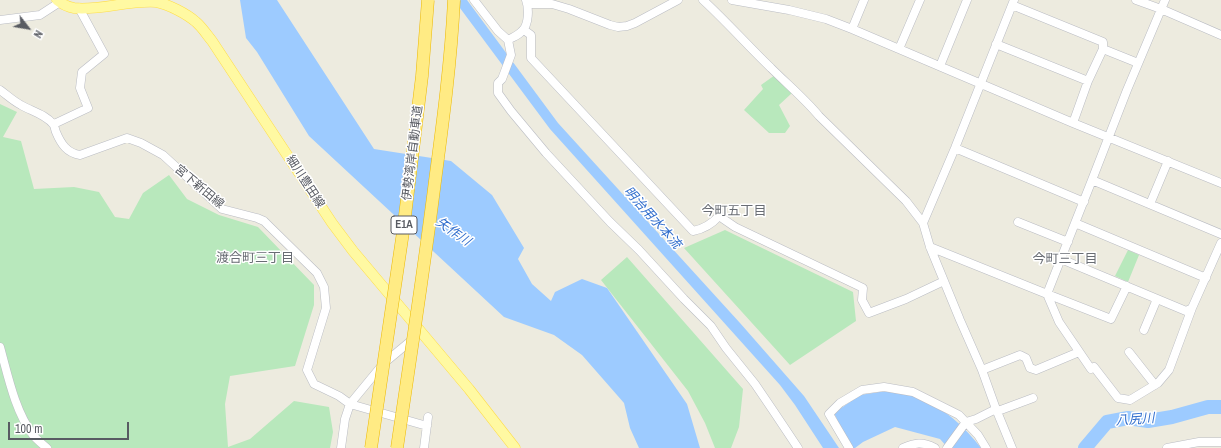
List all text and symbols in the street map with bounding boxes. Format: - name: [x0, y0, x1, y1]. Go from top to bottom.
- north arrow: [8, 8, 48, 48]
- text: N: [31, 28, 46, 41]
- street label: 伊勢湾岸自動車道: [400, 104, 426, 202]
- street label: 細川豊田線: [283, 153, 327, 211]
- street label: 宮下新田線: [171, 162, 227, 212]
- water label: 明治用水本流: [620, 184, 684, 252]
- district label: 今町五丁目: [702, 204, 766, 220]
- water label: 矢作川: [433, 214, 473, 250]
- road number: E1A: [391, 216, 417, 234]
- district label: 渡合町三丁目: [216, 251, 294, 267]
- district label: 今町三丁目: [1033, 252, 1097, 268]
- water label: 八尻川: [1115, 411, 1155, 429]
- scale bar: [10, 414, 131, 440]
- text: 100 m: [15, 421, 42, 437]

